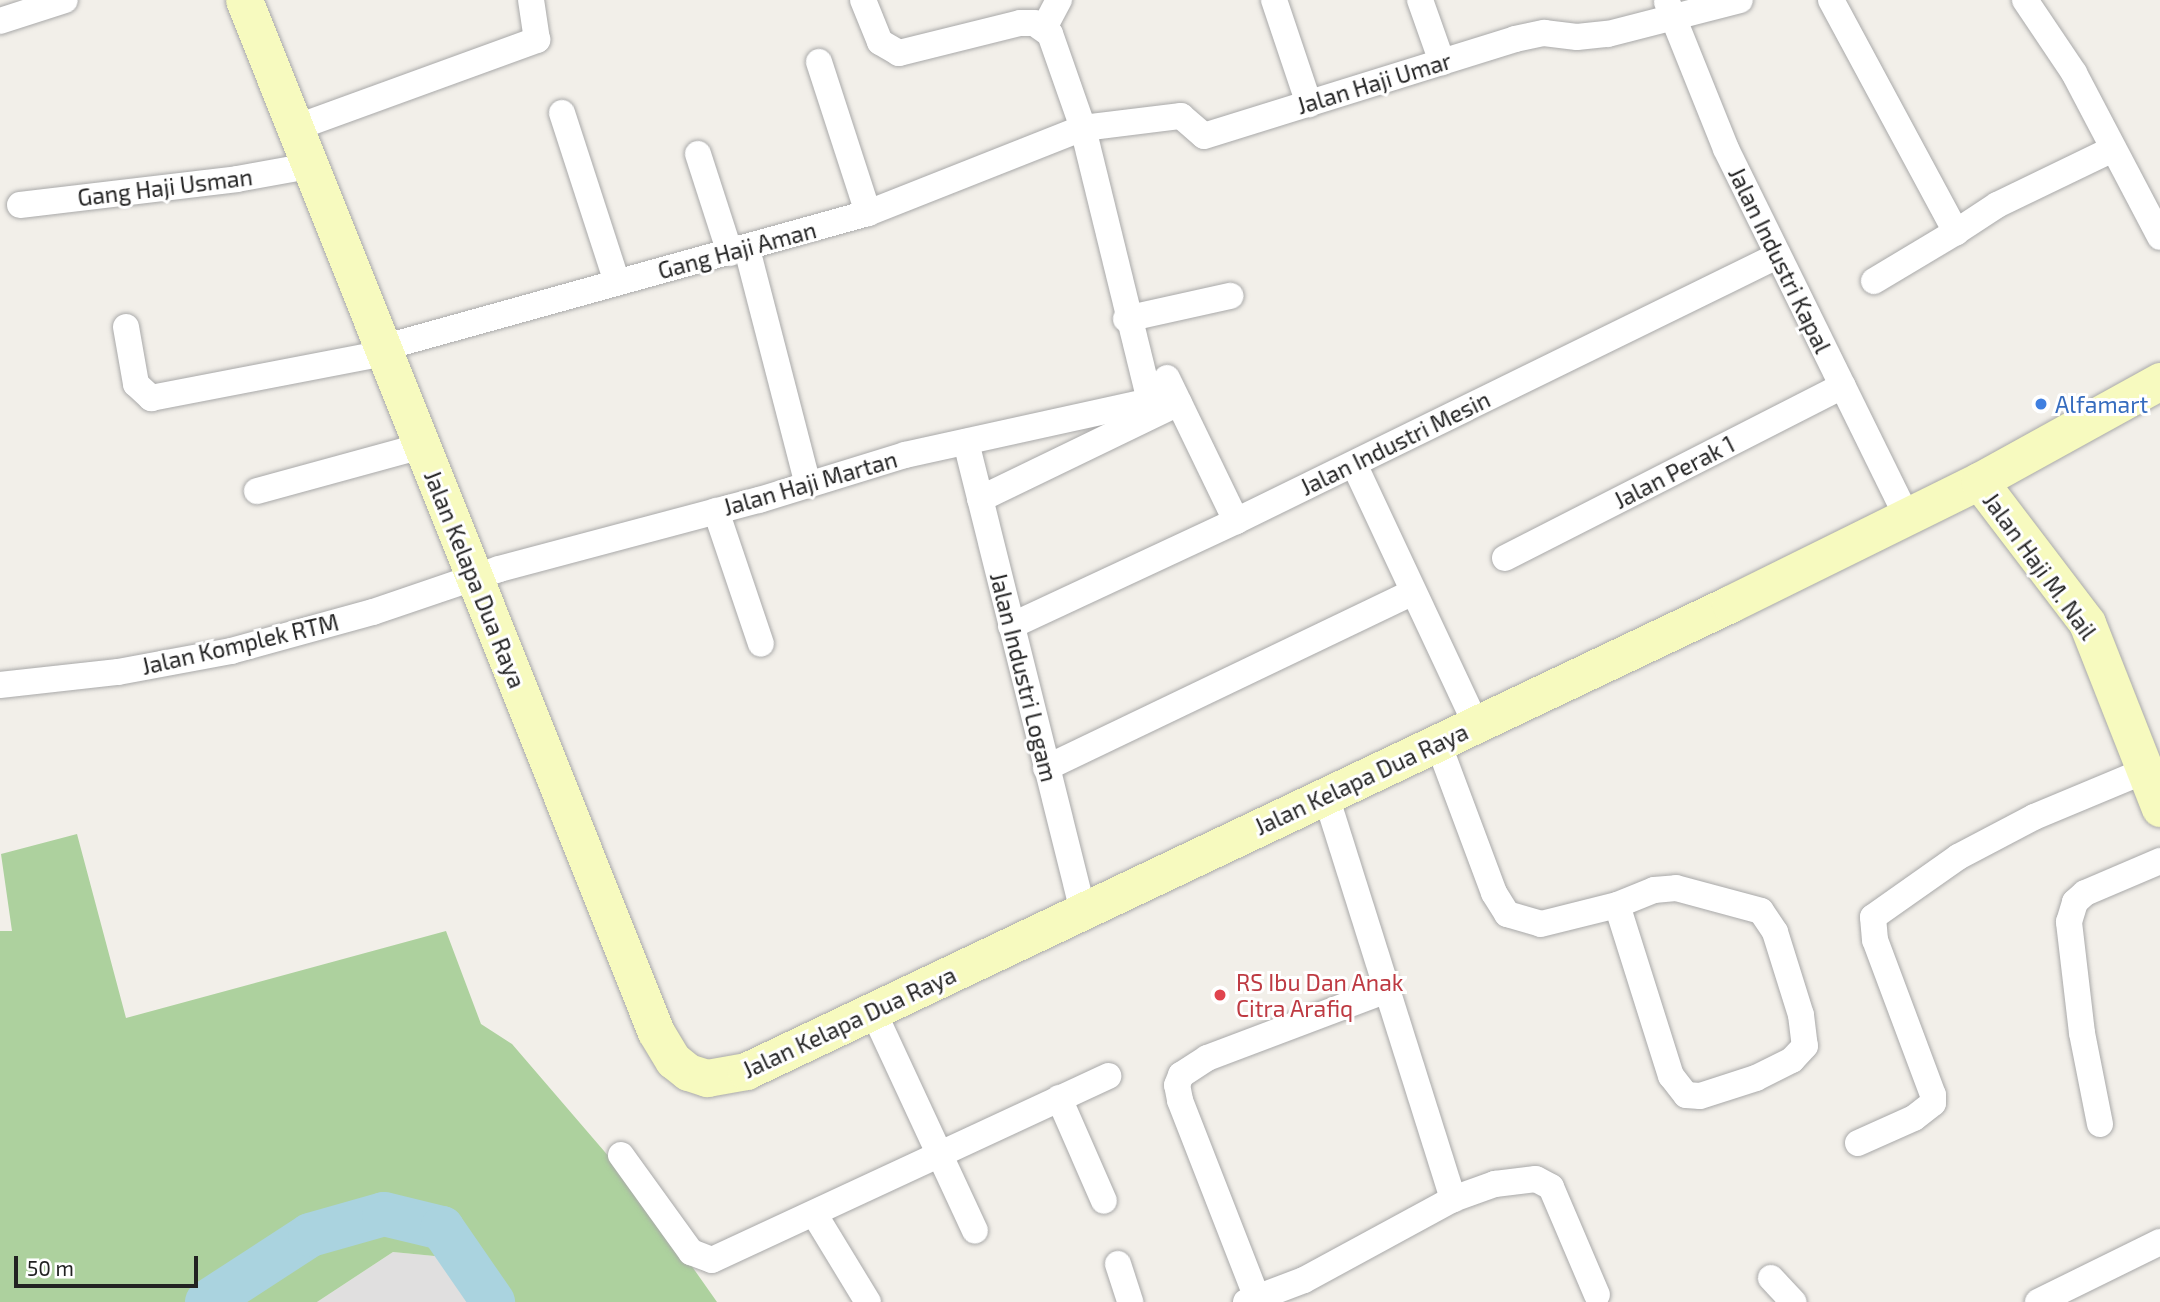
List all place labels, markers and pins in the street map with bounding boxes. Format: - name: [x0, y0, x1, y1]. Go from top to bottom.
- place label: Alfamart: [2055, 390, 2148, 418]
- marker: Alfamart: [2033, 396, 2049, 412]
- place label: RS Ibu Dan Anak Citra Arafiq: [1236, 968, 1404, 1022]
- marker: RS Ibu Dan Anak Citra Arafiq: [1210, 985, 1230, 1005]

